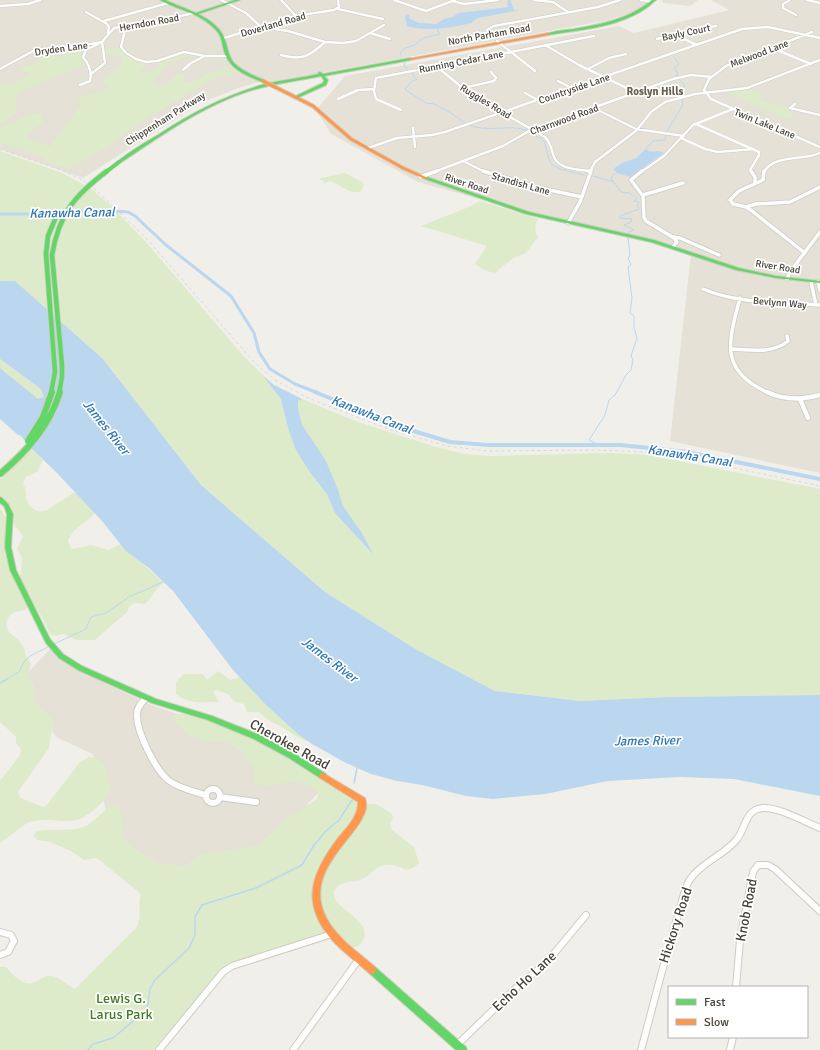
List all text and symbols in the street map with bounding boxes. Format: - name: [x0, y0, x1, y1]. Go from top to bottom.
- street label: Doverland Road: [239, 10, 307, 40]
- street label: Herndon Road: [118, 12, 180, 34]
- street label: North Parham Road: [447, 22, 531, 48]
- street label: Bayly Court: [661, 22, 712, 44]
- street label: Melwood Lane: [728, 37, 790, 71]
- street label: Dryden Lane: [34, 39, 89, 59]
- street label: Running Cedar Lane: [418, 48, 504, 76]
- street label: Countryside Lane: [537, 71, 611, 107]
- street label: Ruggles Road: [458, 82, 513, 122]
- district label: Roslyn Hills: [627, 85, 684, 98]
- street label: Chippenham Parkway: [123, 89, 208, 148]
- street label: Charnwood Road: [528, 102, 600, 138]
- street label: Twin Lake Lane: [732, 106, 797, 142]
- street label: Standish Lane: [490, 170, 551, 198]
- street label: River Road: [443, 171, 490, 197]
- water label: Kanawha Canal: [29, 204, 116, 222]
- street label: River Road: [755, 258, 801, 276]
- street label: Bevlynn Way: [753, 295, 808, 311]
- water label: Kanawha Canal: [329, 392, 416, 438]
- water label: James River: [79, 397, 135, 460]
- water label: Kanawha Canal: [646, 441, 735, 471]
- water label: James River: [298, 634, 362, 687]
- street label: Cherokee Road: [247, 715, 333, 773]
- water label: James River: [614, 732, 682, 750]
- street label: Knob Road: [732, 877, 761, 943]
- street label: Hickory Road: [655, 885, 696, 965]
- street label: Echo Ho Lane: [489, 948, 560, 1015]
- legend: [668, 986, 808, 1038]
- park label: Lewis G. Larus Park: [89, 990, 153, 1023]
- text: Fast: [704, 995, 725, 1010]
- text: Slow: [704, 1015, 729, 1030]

